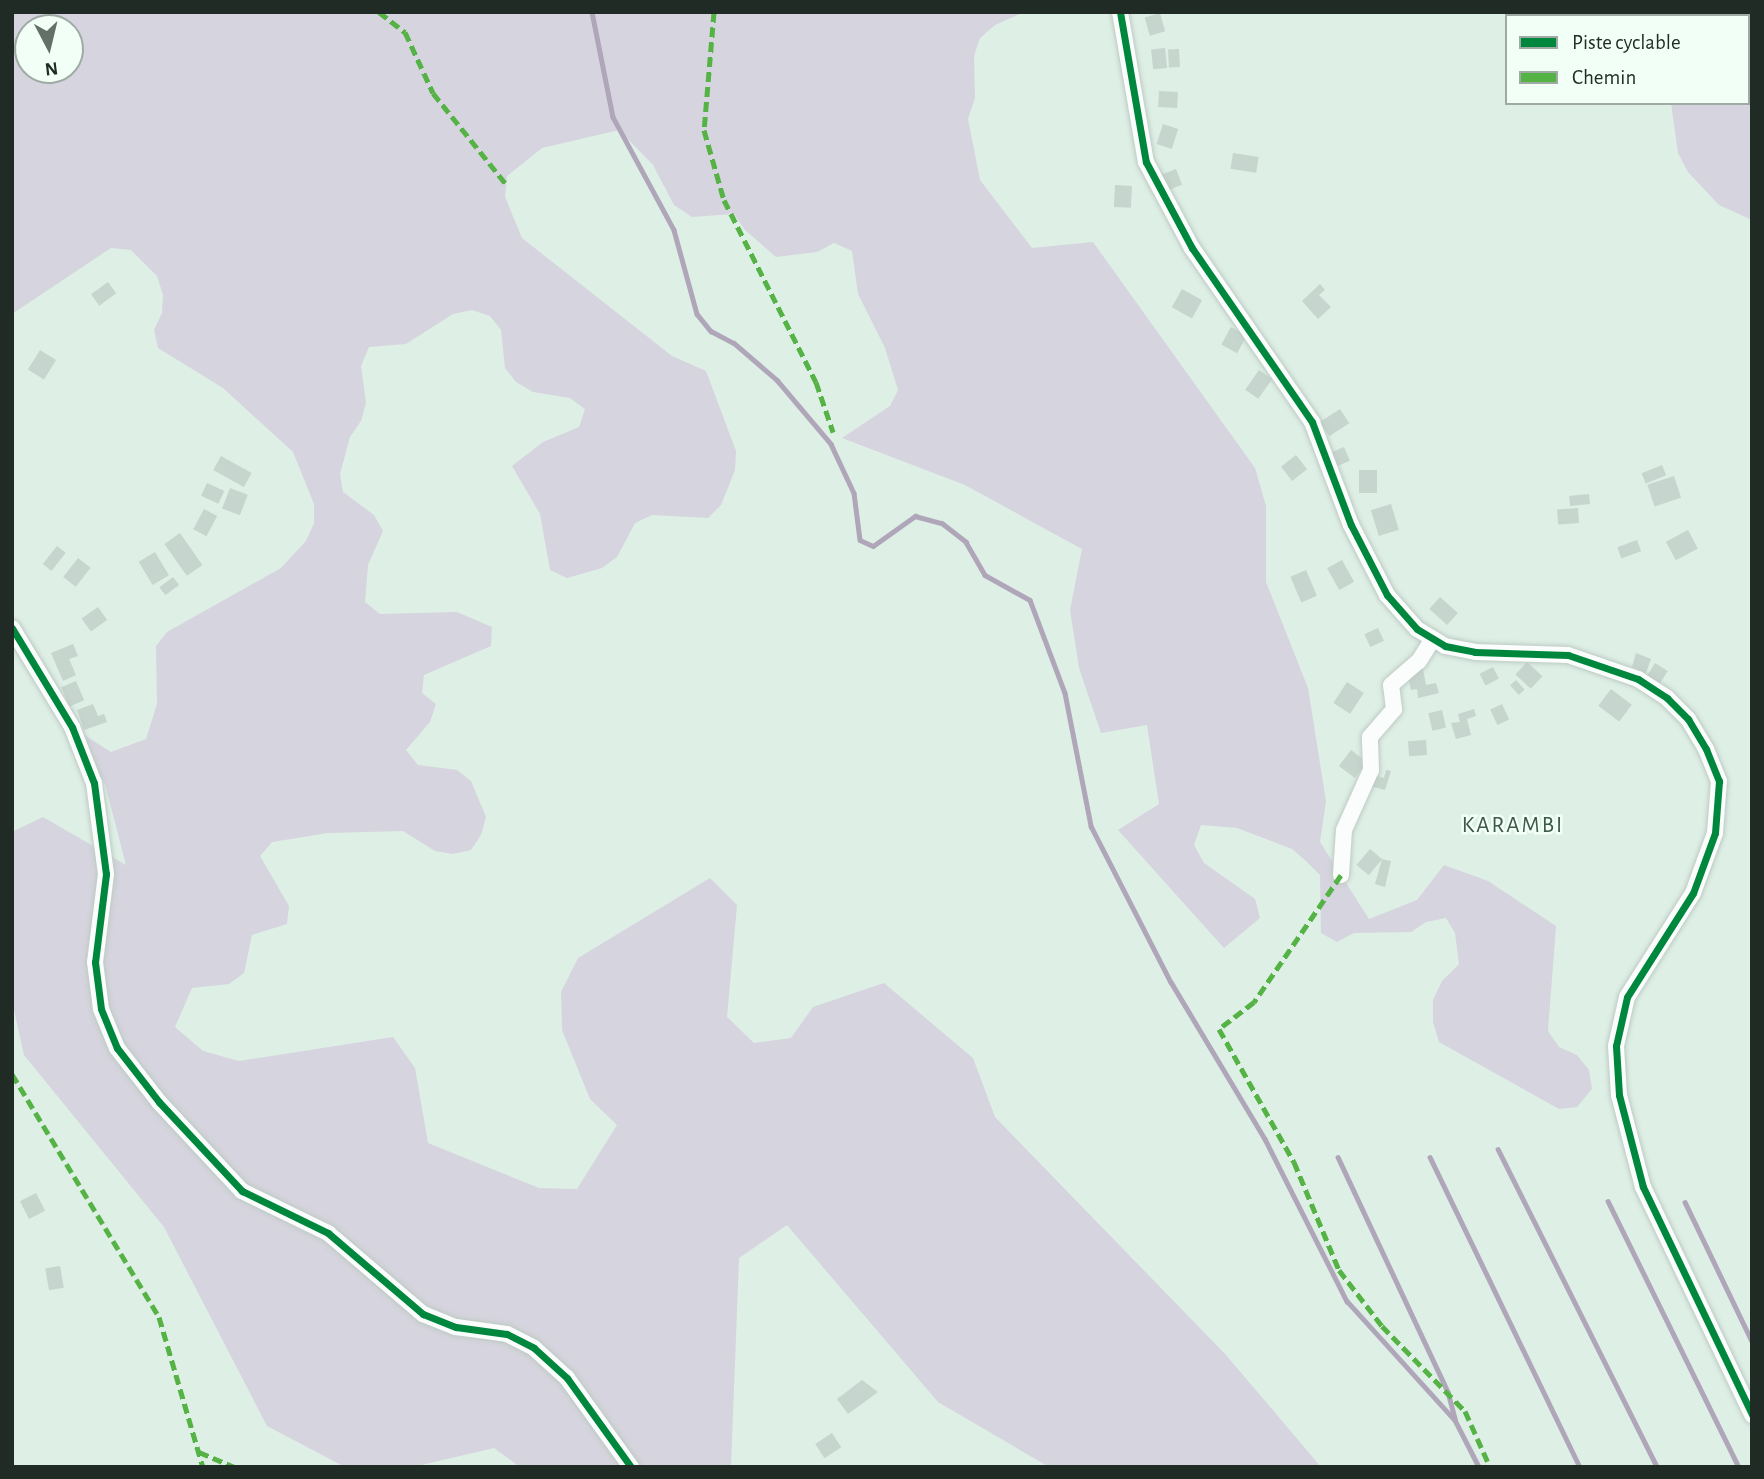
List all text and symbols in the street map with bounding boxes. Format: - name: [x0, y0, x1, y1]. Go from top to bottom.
- north arrow: [14, 14, 84, 84]
- legend: [1505, 14, 1750, 105]
- text: Piste cyclable: [1572, 32, 1681, 53]
- text: N: [44, 58, 59, 79]
- text: Chemin: [1572, 67, 1636, 88]
- district label: KARAMBI: [1463, 812, 1563, 840]

